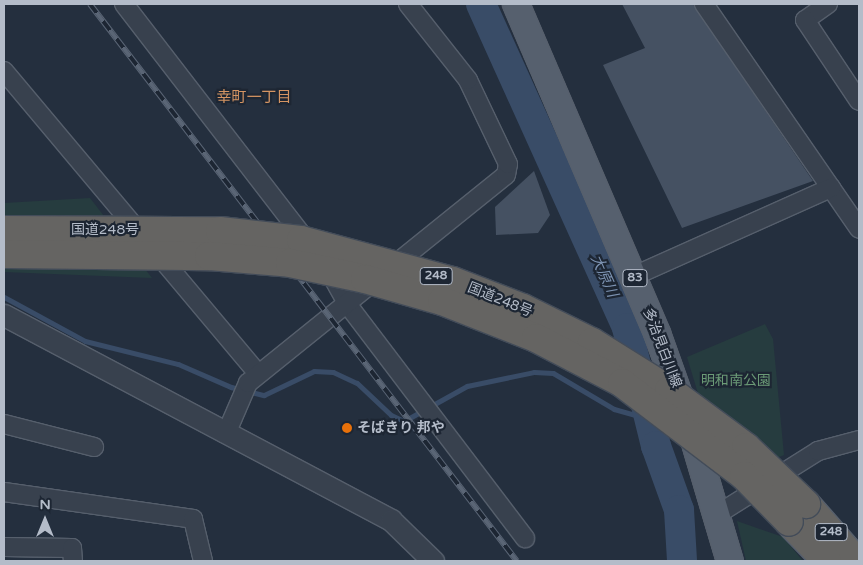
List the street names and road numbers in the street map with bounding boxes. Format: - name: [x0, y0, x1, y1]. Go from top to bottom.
- street label: 国道248号: [71, 222, 139, 238]
- road number: 248: [418, 266, 454, 286]
- road number: 83: [621, 268, 649, 288]
- street label: 国道248号: [465, 279, 535, 321]
- street label: 多治見白川線: [639, 306, 685, 390]
- road number: 248: [814, 522, 848, 542]

